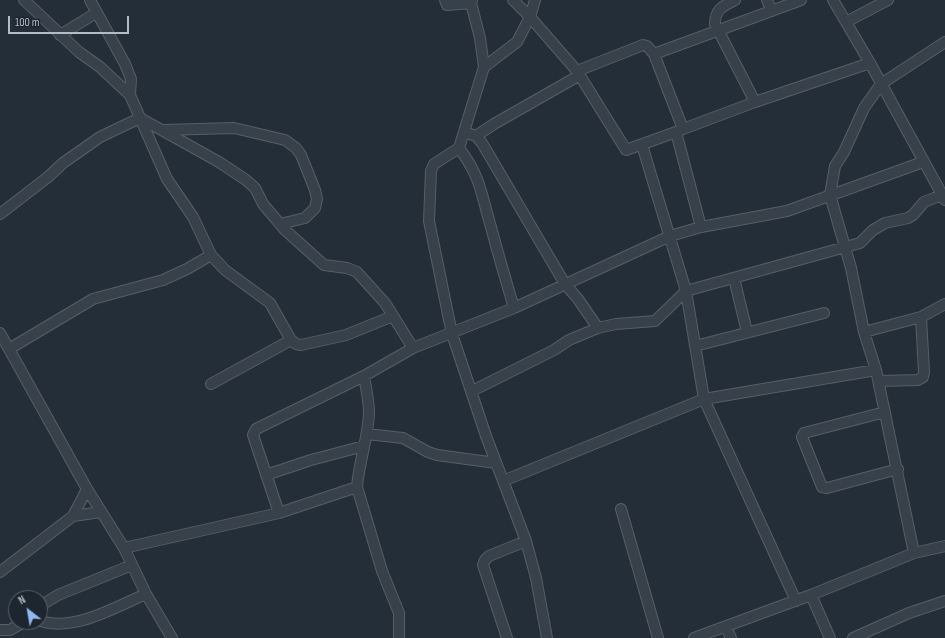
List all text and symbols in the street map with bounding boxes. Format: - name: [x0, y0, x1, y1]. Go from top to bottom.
- scale bar: [10, 8, 131, 34]
- text: 100 m: [15, 15, 40, 30]
- north arrow: [8, 590, 48, 630]
- text: N: [16, 593, 28, 607]

